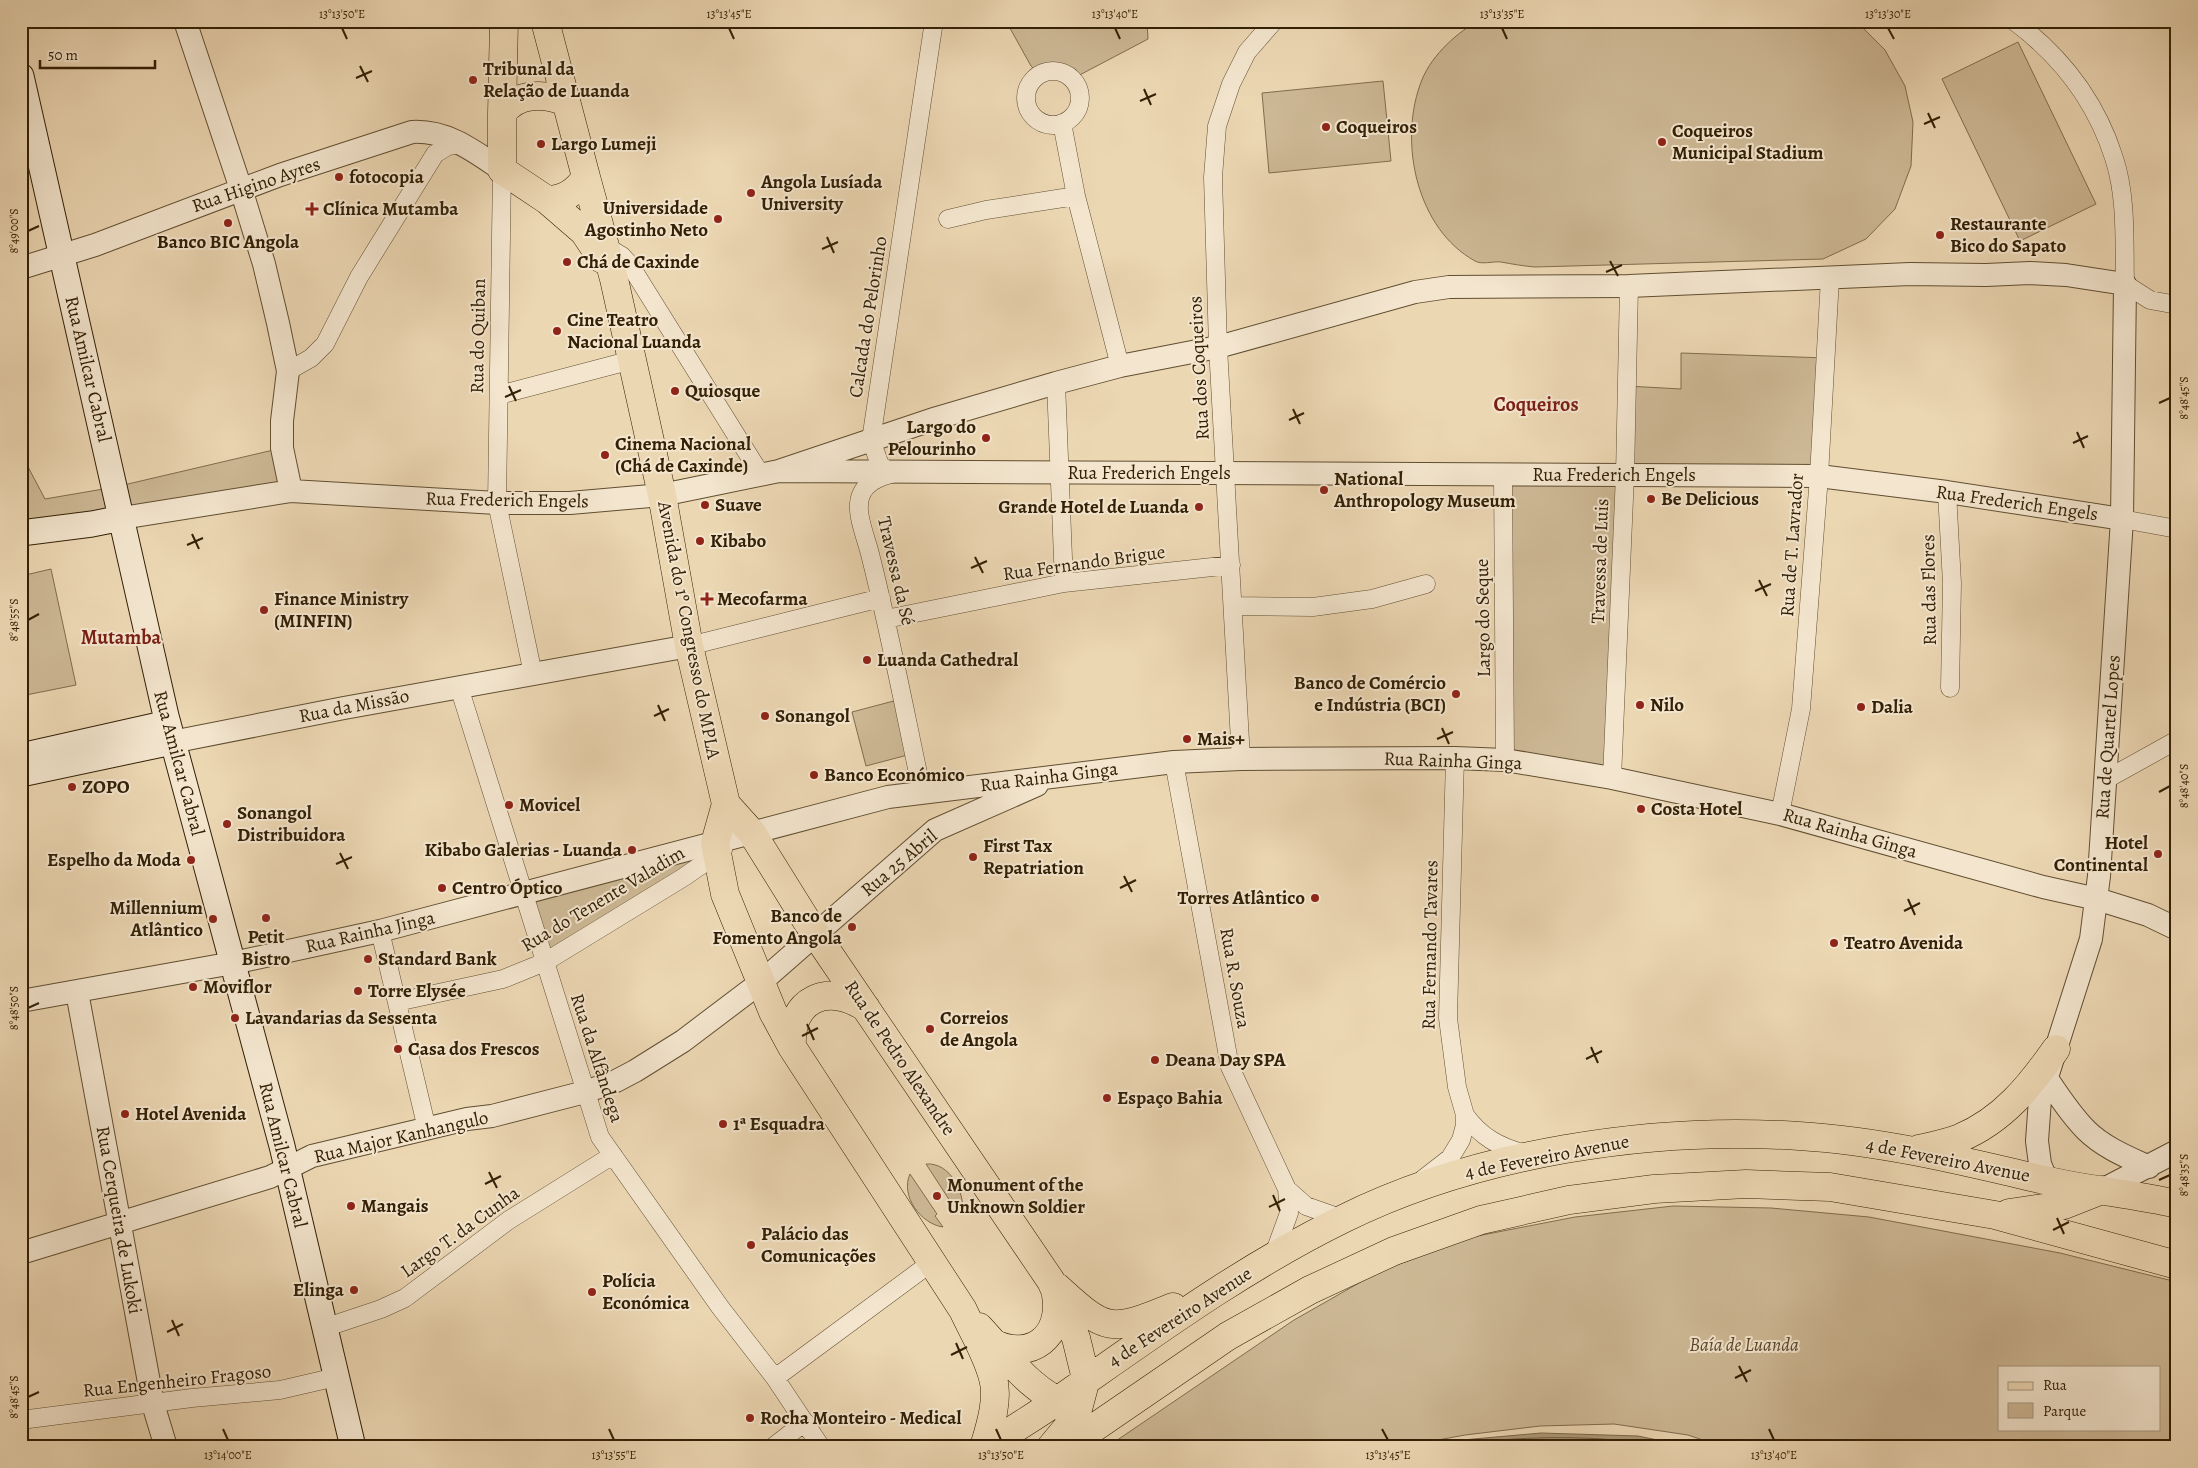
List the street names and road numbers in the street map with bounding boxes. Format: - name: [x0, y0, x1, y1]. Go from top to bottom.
- street label: Rua Higino Ayres: [188, 151, 324, 219]
- street label: Calcada do Pelorinho: [842, 234, 894, 400]
- street label: Rua do Quiban: [464, 278, 492, 394]
- street label: Rua Amilcar Cabral: [59, 293, 118, 445]
- street label: Rua dos Coqueiros: [1182, 295, 1216, 441]
- street label: Rua Frederich Engels: [1067, 460, 1231, 486]
- street label: Rua Frederich Engels: [1532, 462, 1696, 488]
- street label: Rua de T. Lavrador: [1774, 472, 1810, 618]
- street label: Rua Frederich Engels: [1934, 479, 2100, 527]
- street label: Rua Frederich Engels: [425, 486, 589, 514]
- street label: Avenida do 1º Congresso do MPLA: [651, 498, 727, 762]
- street label: Travessa de Luis: [1585, 498, 1615, 624]
- street label: Travessa da Sé: [871, 514, 921, 628]
- street label: Rua das Flores: [1915, 534, 1943, 646]
- street label: Rua Fernando Brigue: [1001, 539, 1167, 587]
- street label: Largo do Seque: [1469, 558, 1497, 678]
- street label: Rua de Quartel Lopes: [2089, 654, 2127, 820]
- street label: Rua da Missão: [297, 683, 411, 729]
- street label: Rua Amilcar Cabral: [147, 688, 211, 839]
- street label: Rua Rainha Ginga: [1383, 746, 1523, 776]
- street label: Rua Rainha Ginga: [979, 756, 1120, 798]
- street label: Rua Rainha Ginga: [1780, 801, 1920, 865]
- street label: Rua 25 Abril: [855, 823, 943, 903]
- street label: Rua do Tenente Valadim: [516, 840, 690, 958]
- street label: Rua Fernando Tavares: [1416, 860, 1444, 1030]
- street label: Rua Rainha Jinga: [303, 904, 438, 960]
- street label: Rua R. Souza: [1213, 926, 1257, 1030]
- street label: Rua de Pedro Alexandre: [838, 975, 962, 1141]
- street label: Rua da Alfândega: [564, 990, 630, 1126]
- street label: Rua Amilcar Cabral: [252, 1079, 314, 1231]
- street label: Rua Major Kanhangulo: [311, 1104, 491, 1170]
- street label: Rua Cerqueira de Lukoki: [90, 1124, 148, 1316]
- street label: 4 de Fevereiro Avenue: [1463, 1128, 1631, 1186]
- street label: 4 de Fevereiro Avenue: [1864, 1131, 2032, 1189]
- street label: Largo T. da Cunha: [395, 1180, 525, 1284]
- street label: 4 de Fevereiro Avenue: [1103, 1261, 1257, 1373]
- street label: Rua Engenheiro Fragoso: [82, 1358, 272, 1404]

